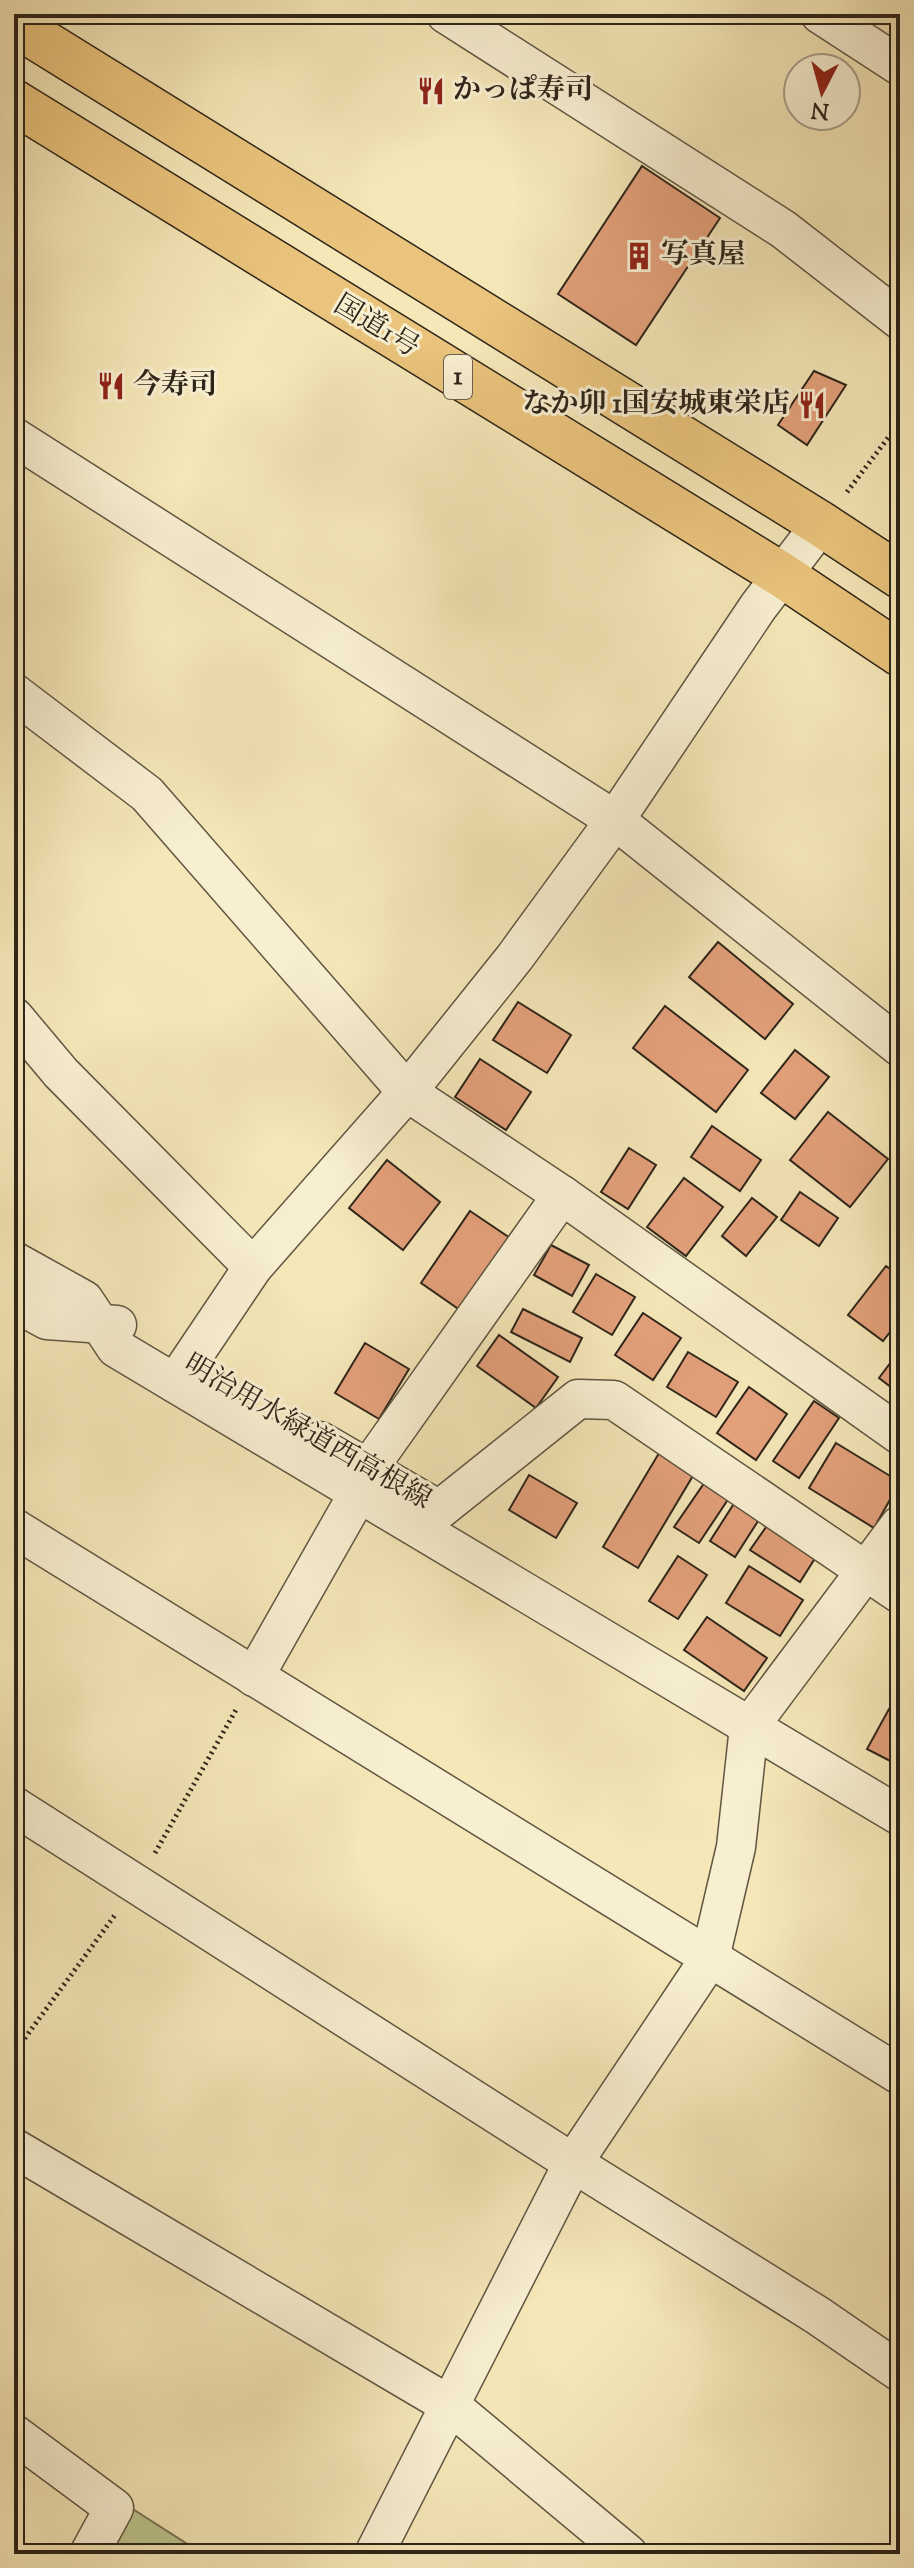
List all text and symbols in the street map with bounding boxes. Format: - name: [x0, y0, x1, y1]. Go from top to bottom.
- north arrow: [782, 52, 862, 132]
- place label: かっぱ寿司: [453, 71, 593, 111]
- restaurant icon: かっぱ寿司: [416, 76, 446, 106]
- text: N: [809, 92, 831, 126]
- place label: 写真屋: [661, 236, 745, 276]
- building icon: 写真屋: [624, 241, 654, 271]
- street label: 国道1号: [326, 286, 426, 368]
- road number: 1: [444, 355, 472, 399]
- place label: 今寿司: [133, 366, 217, 406]
- restaurant icon: 今寿司: [96, 371, 126, 401]
- place label: なか卯 1国安城東栄店: [523, 385, 790, 425]
- restaurant icon: なか卯 1国安城東栄店: [797, 390, 827, 420]
- street label: 明治用水緑道西高根線: [176, 1346, 438, 1520]

